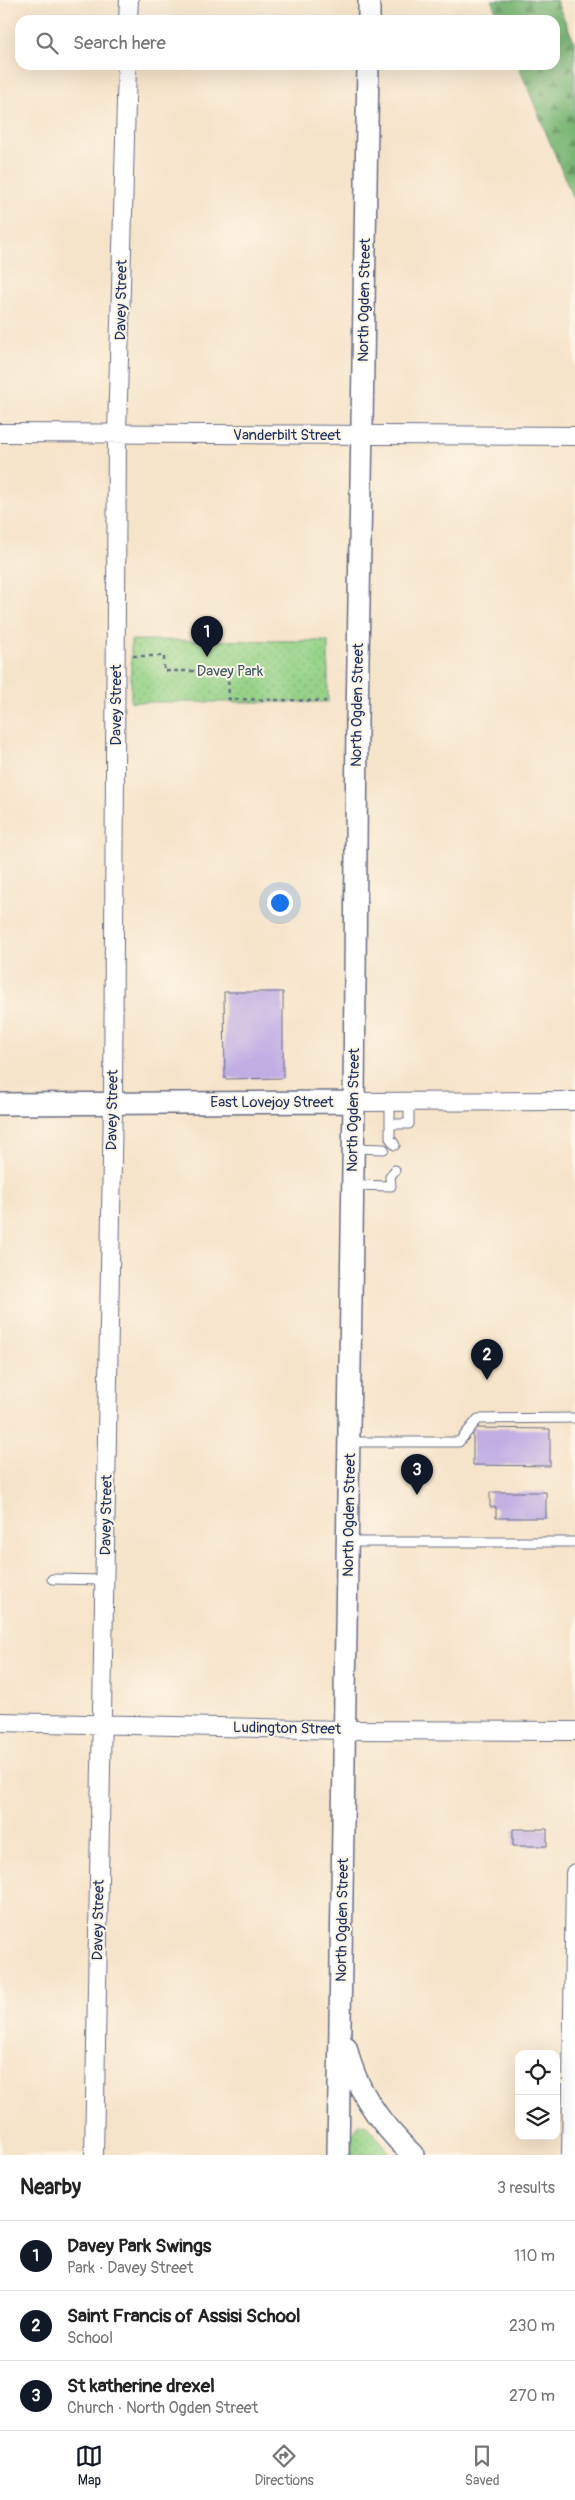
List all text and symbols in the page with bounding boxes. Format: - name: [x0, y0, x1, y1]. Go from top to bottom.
- search box: [15, 15, 560, 70]
- icon: search: [33, 29, 61, 57]
- text: Search here: [73, 31, 166, 55]
- street label: North Ogden Street: [354, 237, 375, 362]
- street label: Davey Street: [111, 258, 132, 341]
- street label: Vanderbilt Street: [233, 426, 342, 445]
- pin: 1: [191, 616, 223, 657]
- street label: North Ogden Street: [347, 642, 368, 767]
- park label: Davey Park: [197, 662, 264, 681]
- street label: Davey Street: [107, 664, 126, 745]
- your location: [267, 890, 293, 916]
- street label: North Ogden Street: [343, 1047, 364, 1172]
- street label: Davey Street: [102, 1068, 123, 1151]
- street label: East Lovejoy Street: [210, 1093, 335, 1112]
- pin: 2: [471, 1339, 503, 1380]
- street label: North Ogden Street: [339, 1452, 360, 1577]
- pin: 3: [401, 1454, 433, 1495]
- street label: Davey Street: [96, 1473, 117, 1556]
- street label: Ludington Street: [233, 1718, 342, 1739]
- street label: North Ogden Street: [332, 1857, 353, 1982]
- street label: Davey Street: [88, 1878, 109, 1961]
- map controls: [515, 2050, 560, 2140]
- button: locate: [515, 2050, 560, 2095]
- button: layers: [515, 2095, 560, 2140]
- text: Nearby: [20, 2174, 81, 2201]
- text: 3 results: [497, 2178, 555, 2198]
- text: Davey Park Swings: [67, 2234, 211, 2258]
- text: 1: [33, 2246, 39, 2266]
- text: 110 m: [514, 2246, 555, 2266]
- text: Park · Davey Street: [67, 2258, 193, 2278]
- text: Saint Francis of Assisi School: [67, 2304, 301, 2328]
- text: 2: [32, 2316, 40, 2336]
- text: 230 m: [509, 2316, 555, 2336]
- text: School: [67, 2328, 113, 2348]
- text: St katherine drexel: [67, 2374, 215, 2398]
- text: 3: [32, 2386, 40, 2406]
- text: 270 m: [509, 2386, 555, 2406]
- text: Church · North Ogden Street: [67, 2398, 258, 2418]
- tab: Map: [75, 2442, 103, 2489]
- tab: Directions: [254, 2442, 314, 2489]
- tab: Saved: [465, 2442, 500, 2489]

